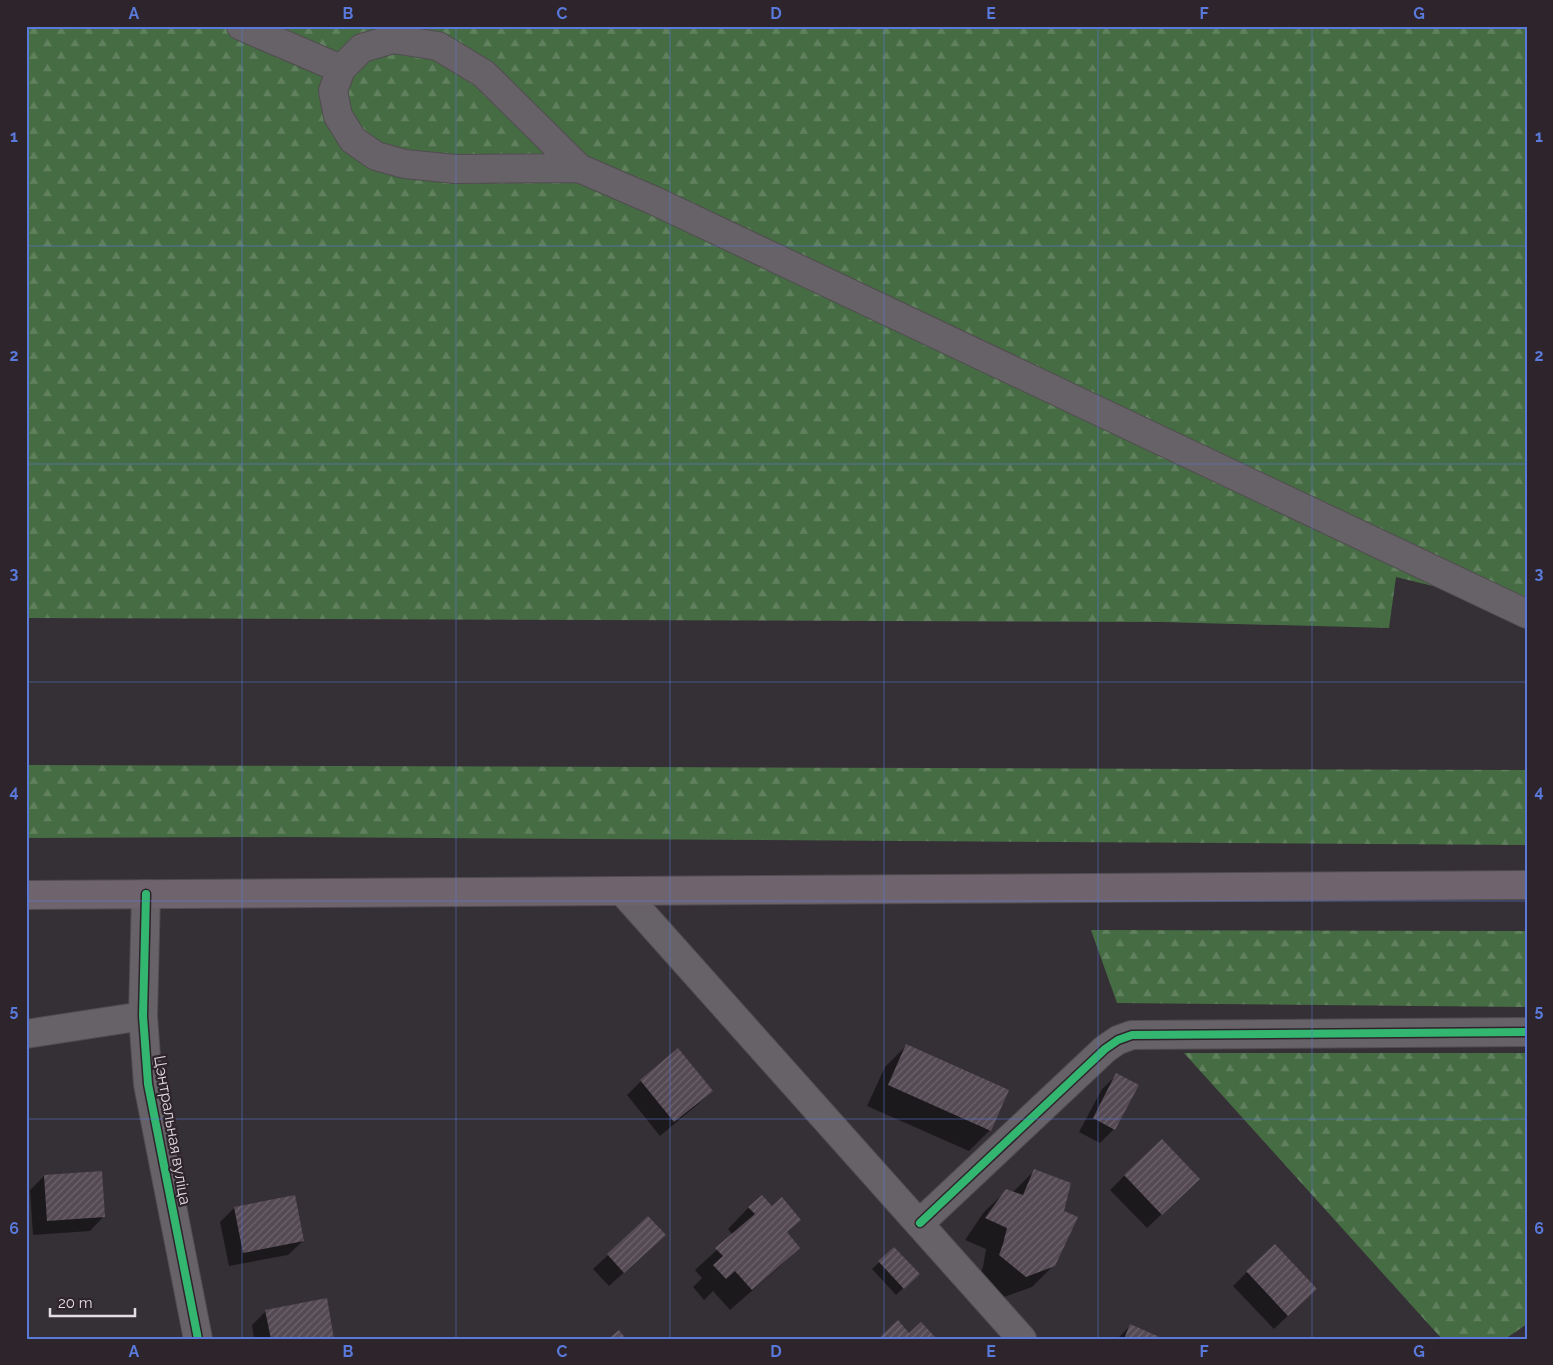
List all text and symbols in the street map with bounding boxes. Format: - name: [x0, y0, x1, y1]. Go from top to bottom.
- text: A: [129, 4, 140, 23]
- text: B: [343, 4, 354, 23]
- text: C: [557, 4, 568, 23]
- text: D: [770, 4, 782, 23]
- text: E: [986, 4, 996, 23]
- text: F: [1199, 4, 1209, 23]
- text: G: [1413, 4, 1425, 23]
- text: 1: [10, 127, 18, 146]
- text: 1: [1535, 127, 1543, 146]
- text: 2: [9, 346, 19, 365]
- text: 2: [1534, 346, 1544, 365]
- text: 3: [10, 564, 19, 583]
- text: 3: [1535, 564, 1544, 583]
- text: 4: [9, 782, 19, 801]
- text: 4: [1534, 782, 1544, 801]
- text: 5: [10, 1001, 19, 1020]
- text: 5: [1535, 1001, 1544, 1020]
- street label: Цэнтральная вуліца: [150, 1054, 195, 1206]
- text: 6: [9, 1219, 19, 1238]
- text: 6: [1534, 1219, 1544, 1238]
- scale bar: [50, 1285, 135, 1317]
- text: 20 m: [58, 1294, 93, 1312]
- text: A: [129, 1342, 140, 1361]
- text: B: [343, 1342, 354, 1361]
- text: C: [557, 1342, 568, 1361]
- text: D: [770, 1342, 782, 1361]
- text: E: [986, 1342, 996, 1361]
- text: F: [1199, 1342, 1209, 1361]
- text: G: [1413, 1342, 1425, 1361]

